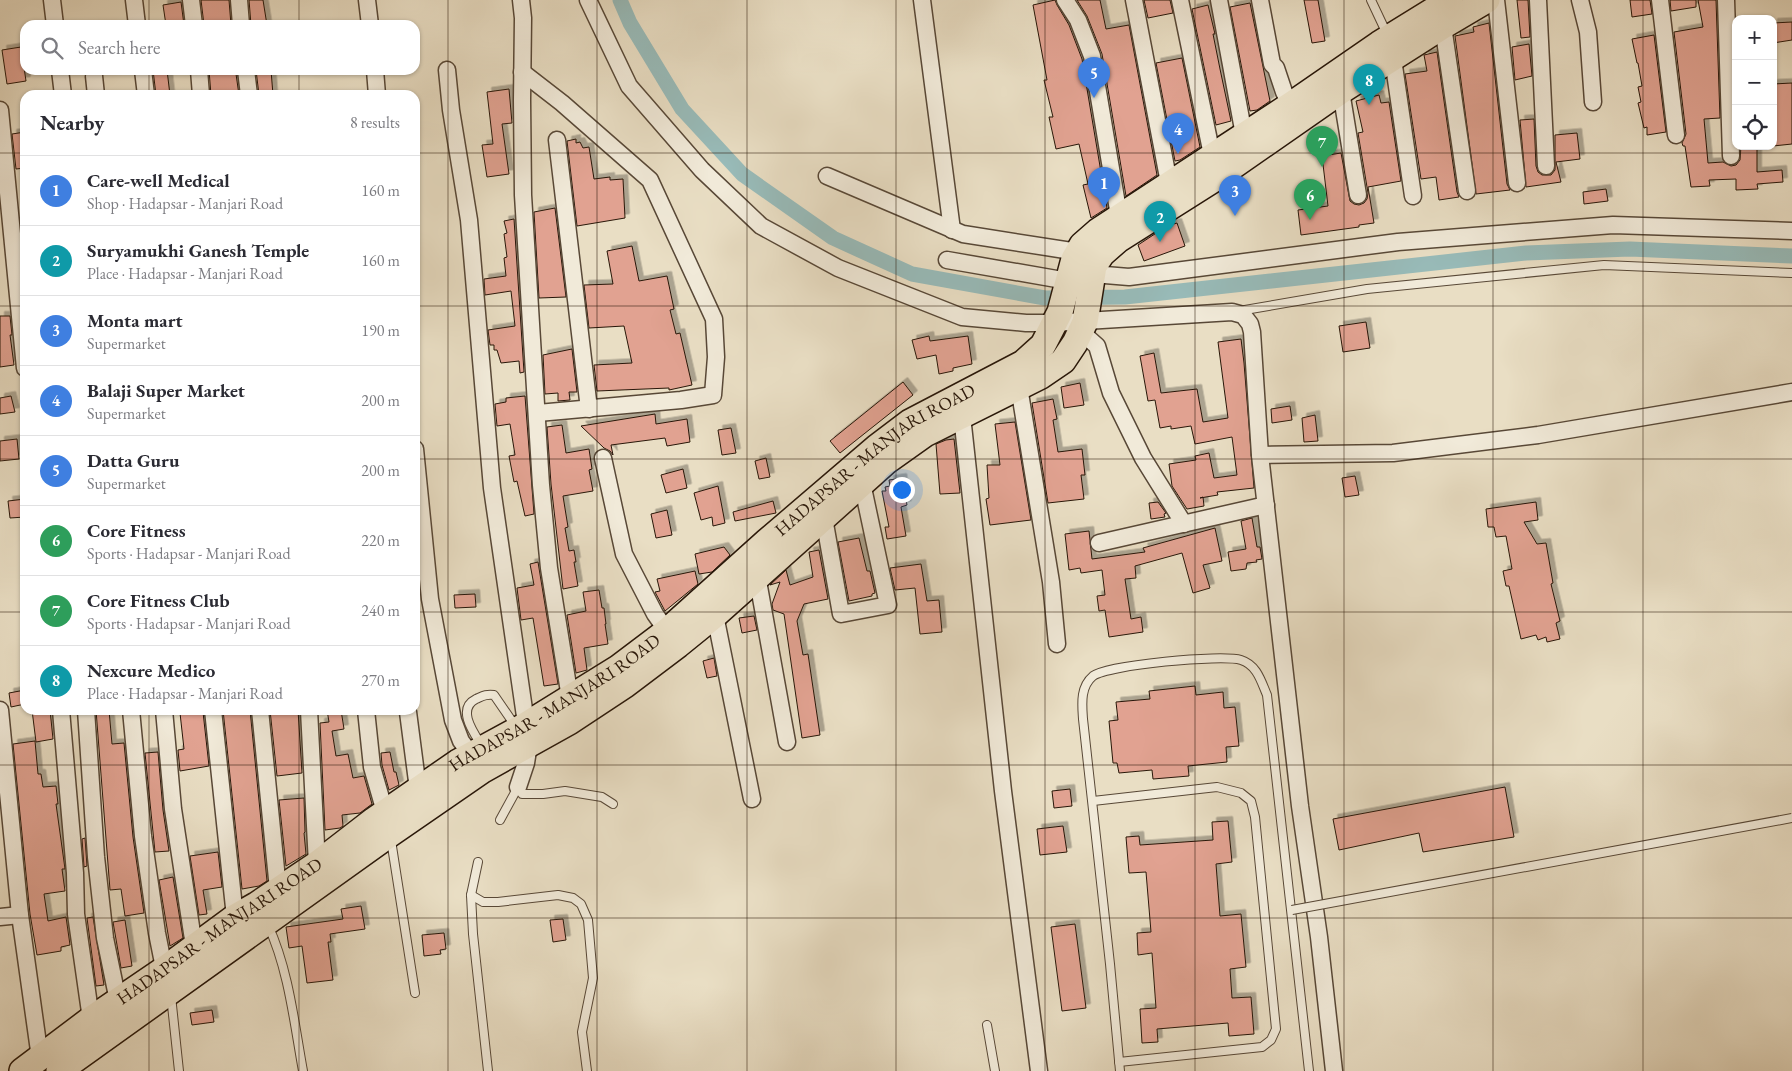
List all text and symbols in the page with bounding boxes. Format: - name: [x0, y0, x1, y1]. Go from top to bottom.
- map controls: [1732, 15, 1777, 150]
- button: +: [1732, 15, 1777, 60]
- search box: [20, 20, 420, 75]
- icon: search: [38, 34, 66, 62]
- text: Search here: [78, 35, 160, 60]
- pin: 5: [1078, 57, 1110, 98]
- button: −: [1732, 60, 1777, 105]
- pin: 8: [1353, 64, 1385, 105]
- button: locate: [1732, 105, 1777, 150]
- text: Nearby: [40, 109, 104, 136]
- text: 8 results: [350, 112, 400, 133]
- pin: 4: [1162, 113, 1194, 154]
- pin: 7: [1306, 126, 1338, 167]
- pin: 1: [1088, 167, 1120, 208]
- text: Care-well Medical: [87, 168, 230, 193]
- pin: 3: [1219, 175, 1251, 216]
- pin: 6: [1294, 179, 1326, 220]
- text: 1: [52, 180, 60, 201]
- text: 160 m: [361, 180, 400, 201]
- text: Shop · Hadapsar - Manjari Road: [87, 193, 283, 214]
- pin: 2: [1144, 201, 1176, 242]
- text: Suryamukhi Ganesh Temple: [87, 238, 309, 263]
- text: 2: [52, 250, 60, 271]
- text: 160 m: [361, 250, 400, 271]
- text: Place · Hadapsar - Manjari Road: [87, 263, 283, 284]
- text: Monta mart: [87, 308, 183, 333]
- text: 3: [52, 320, 60, 341]
- text: 190 m: [361, 320, 400, 341]
- text: Supermarket: [87, 333, 166, 354]
- text: Balaji Super Market: [87, 378, 245, 403]
- street label: HADAPSAR - MANJARI ROAD: [770, 378, 979, 541]
- text: 4: [52, 390, 60, 411]
- text: 200 m: [361, 390, 400, 411]
- text: Supermarket: [87, 403, 166, 424]
- text: Datta Guru: [87, 448, 179, 473]
- text: 5: [52, 460, 60, 481]
- text: 200 m: [361, 460, 400, 481]
- text: Supermarket: [87, 473, 166, 494]
- your location: [889, 477, 915, 503]
- text: Core Fitness: [87, 518, 186, 543]
- text: 6: [52, 530, 60, 551]
- text: 220 m: [361, 530, 400, 551]
- text: Sports · Hadapsar - Manjari Road: [87, 543, 291, 564]
- text: Core Fitness Club: [87, 588, 230, 613]
- text: 7: [52, 600, 60, 621]
- text: 240 m: [361, 600, 400, 621]
- text: Sports · Hadapsar - Manjari Road: [87, 613, 291, 634]
- street label: HADAPSAR - MANJARI ROAD: [444, 628, 665, 776]
- text: Nexcure Medico: [87, 658, 215, 683]
- text: 8: [52, 670, 60, 691]
- text: 270 m: [361, 670, 400, 691]
- text: Place · Hadapsar - Manjari Road: [87, 683, 283, 704]
- street label: HADAPSAR - MANJARI ROAD: [112, 852, 326, 1009]

